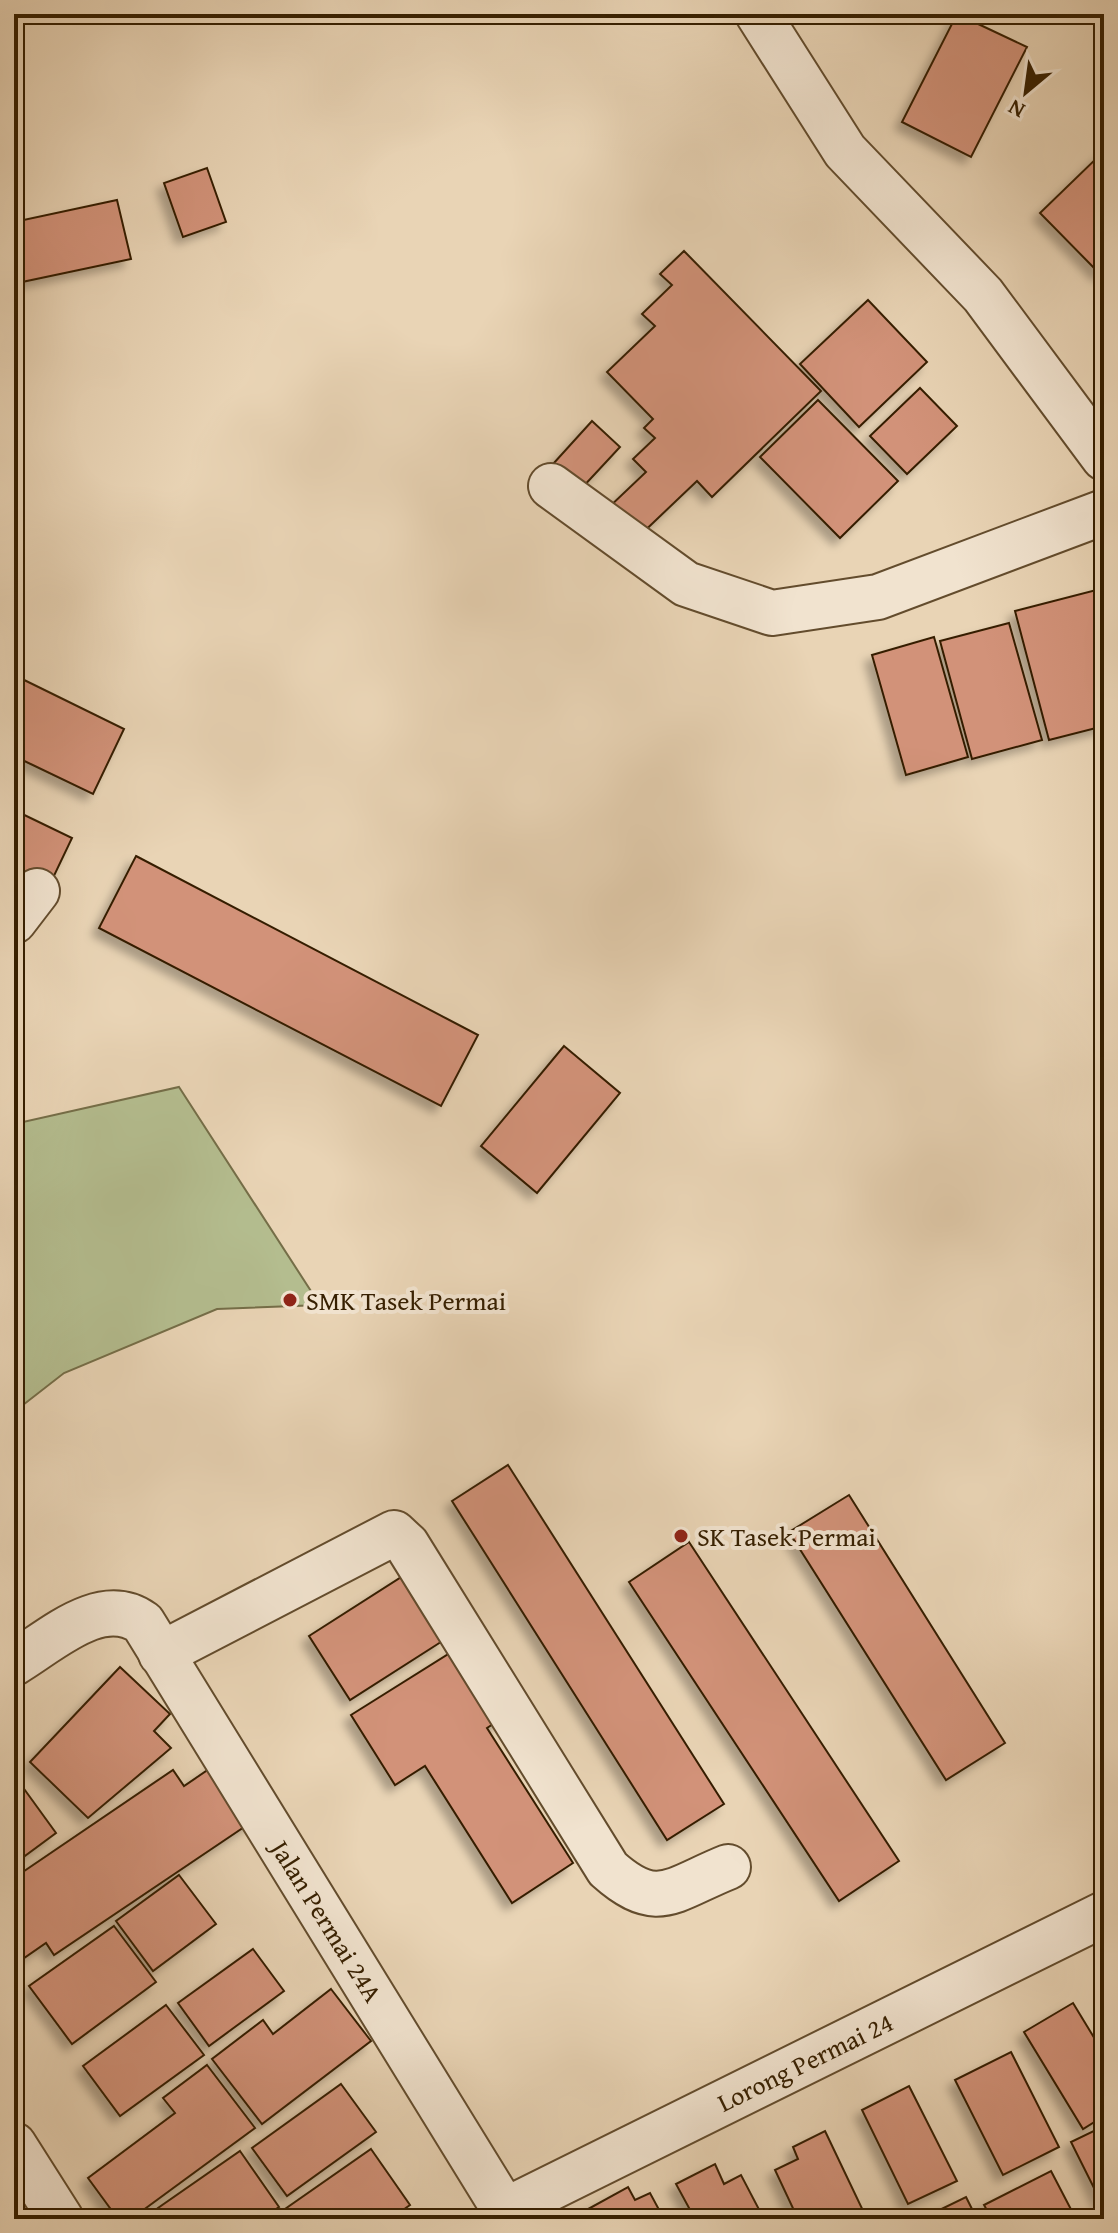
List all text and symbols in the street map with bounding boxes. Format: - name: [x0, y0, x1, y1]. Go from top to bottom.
- north arrow: [986, 52, 1066, 132]
- text: N: [1002, 92, 1030, 127]
- place label: SMK Tasek Permai: [306, 1281, 506, 1320]
- marker: SMK Tasek Permai: [281, 1291, 299, 1309]
- place label: SK Tasek Permai: [697, 1517, 876, 1556]
- marker: SK Tasek Permai: [672, 1527, 690, 1545]
- street label: Jalan Permai 24A: [260, 1830, 393, 2010]
- street label: Lorong Permai 24: [710, 2003, 900, 2121]

